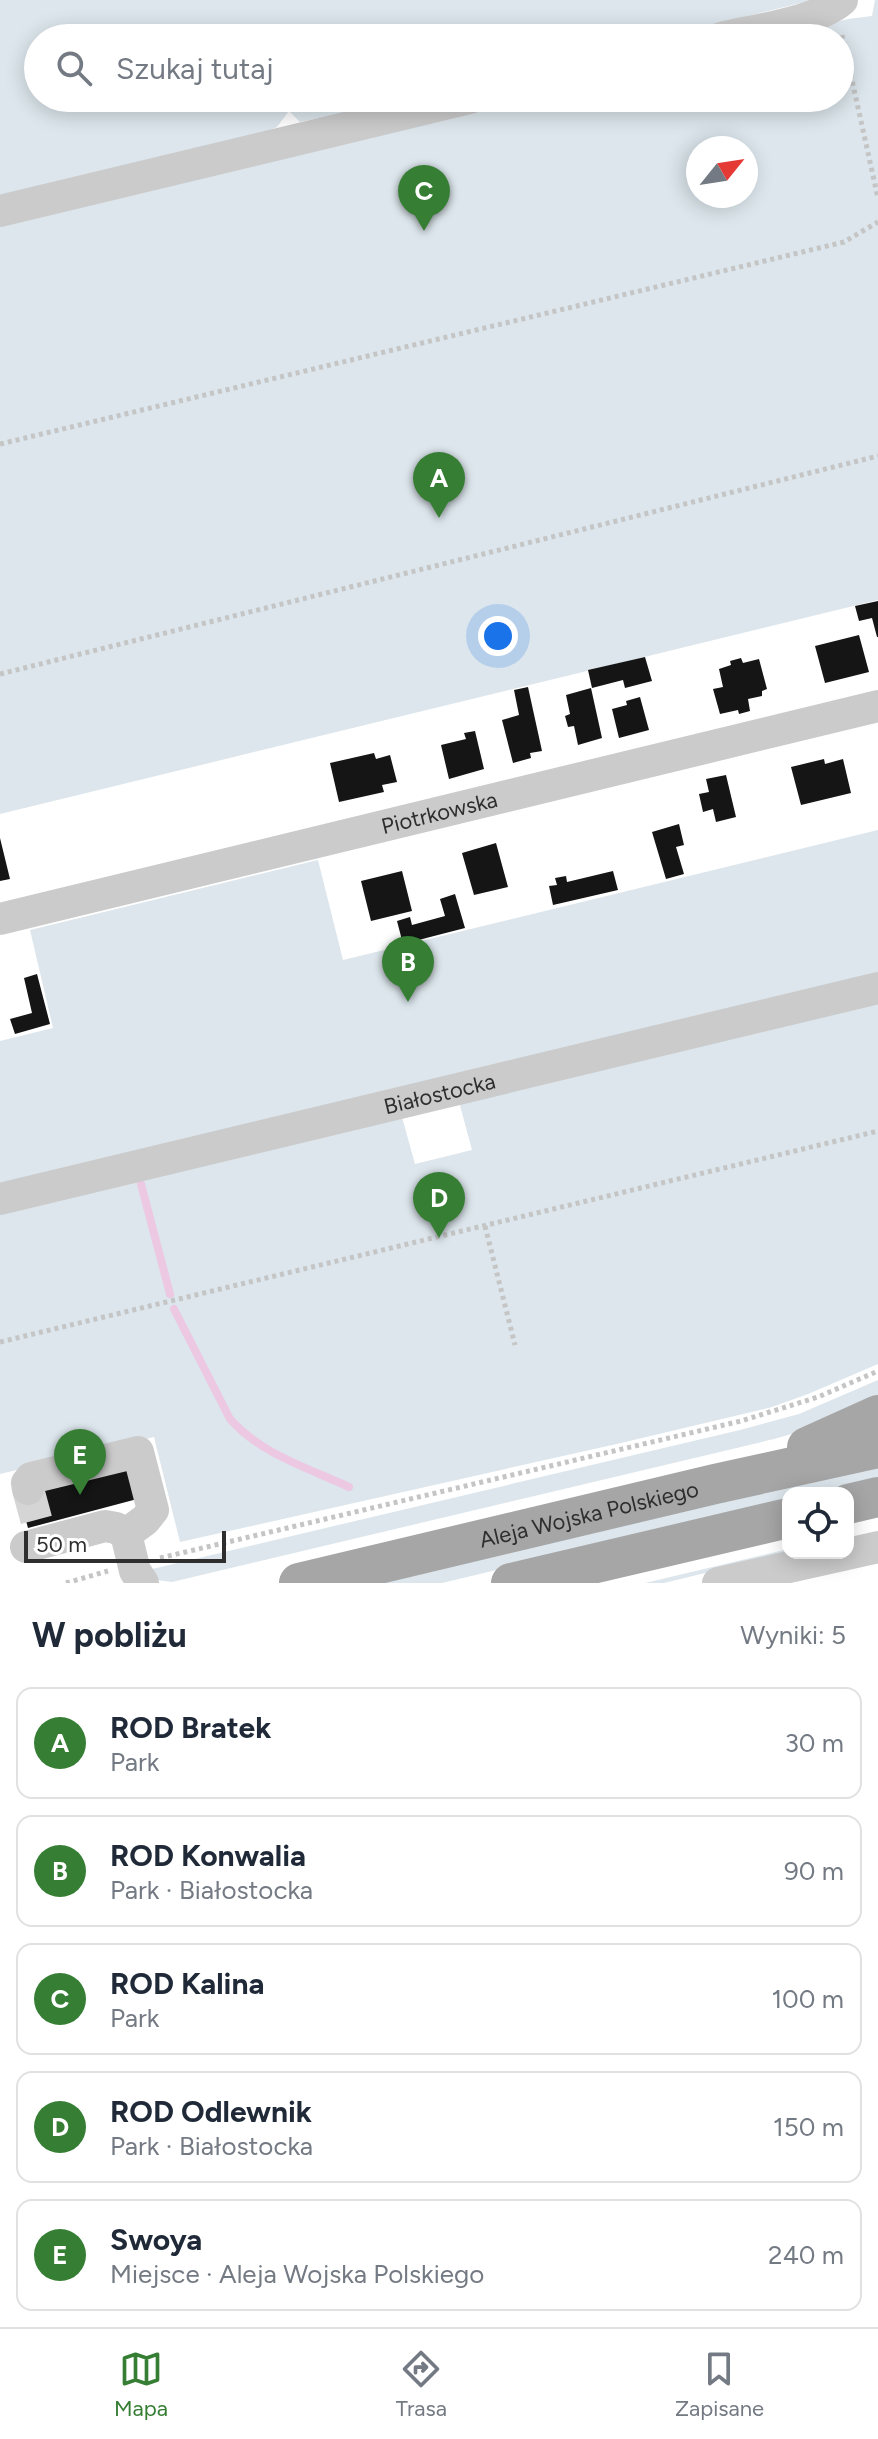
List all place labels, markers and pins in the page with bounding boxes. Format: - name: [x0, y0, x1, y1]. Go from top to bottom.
- pin: C: [398, 165, 450, 231]
- pin: A: [413, 452, 465, 518]
- pin: B: [382, 936, 434, 1002]
- pin: D: [413, 1172, 465, 1238]
- pin: E: [54, 1429, 106, 1495]

